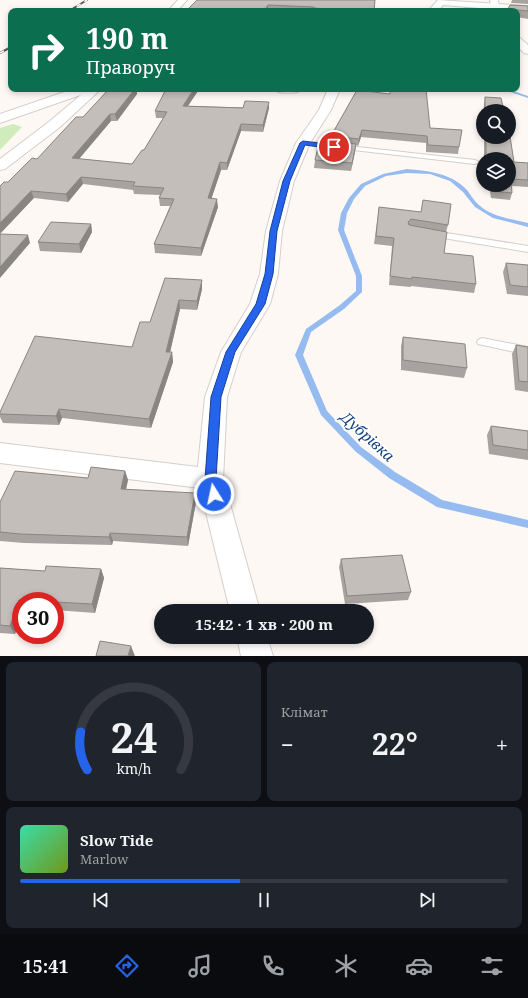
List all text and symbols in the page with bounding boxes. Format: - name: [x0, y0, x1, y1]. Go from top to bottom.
- text: 190 m: [86, 19, 168, 57]
- icon: right: [20, 24, 72, 76]
- text: Праворуч: [86, 55, 175, 79]
- map controls: [476, 104, 516, 192]
- button: search: [476, 104, 516, 144]
- pin: [317, 130, 351, 164]
- icon: arrive: [323, 136, 345, 158]
- button: layers: [476, 152, 516, 192]
- water label: Дубрівка: [335, 405, 399, 466]
- position arrow: [193, 473, 235, 515]
- speed limit sign: 30: [12, 592, 64, 644]
- text: 15:42 · 1 хв · 200 m: [195, 614, 333, 634]
- text: Клімат: [281, 703, 328, 721]
- text: 24: [110, 708, 157, 764]
- text: 22°: [372, 723, 418, 764]
- text: −: [281, 729, 294, 759]
- text: +: [496, 729, 508, 759]
- text: km/h: [116, 758, 151, 777]
- text: Slow Tide: [80, 830, 153, 850]
- text: Marlow: [80, 850, 128, 868]
- icon: previous: [90, 889, 112, 911]
- icon: pause: [253, 889, 275, 911]
- icon: next: [416, 889, 438, 911]
- icon: directions: [113, 952, 141, 980]
- icon: music: [186, 952, 214, 980]
- icon: phone: [259, 952, 287, 980]
- icon: climate: [332, 952, 360, 980]
- icon: car: [405, 952, 433, 980]
- icon: filters: [478, 952, 506, 980]
- text: 15:41: [22, 954, 69, 978]

